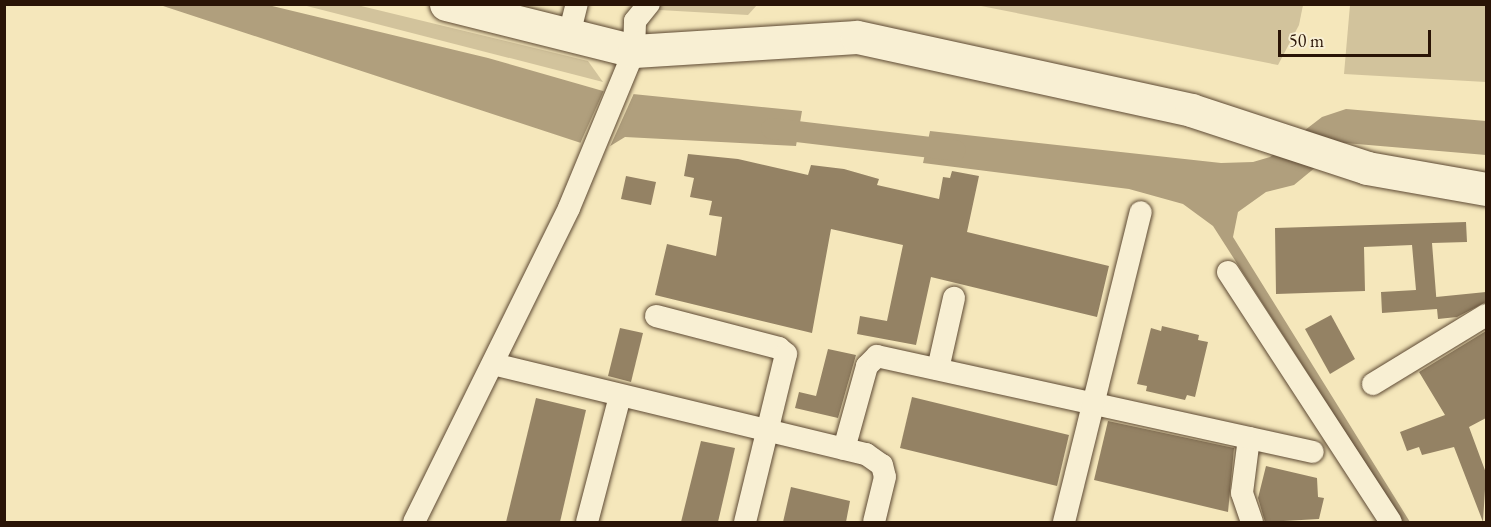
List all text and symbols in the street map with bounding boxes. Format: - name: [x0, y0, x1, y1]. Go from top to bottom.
- scale bar: [1281, 18, 1434, 56]
- text: 50 m: [1289, 29, 1324, 52]

